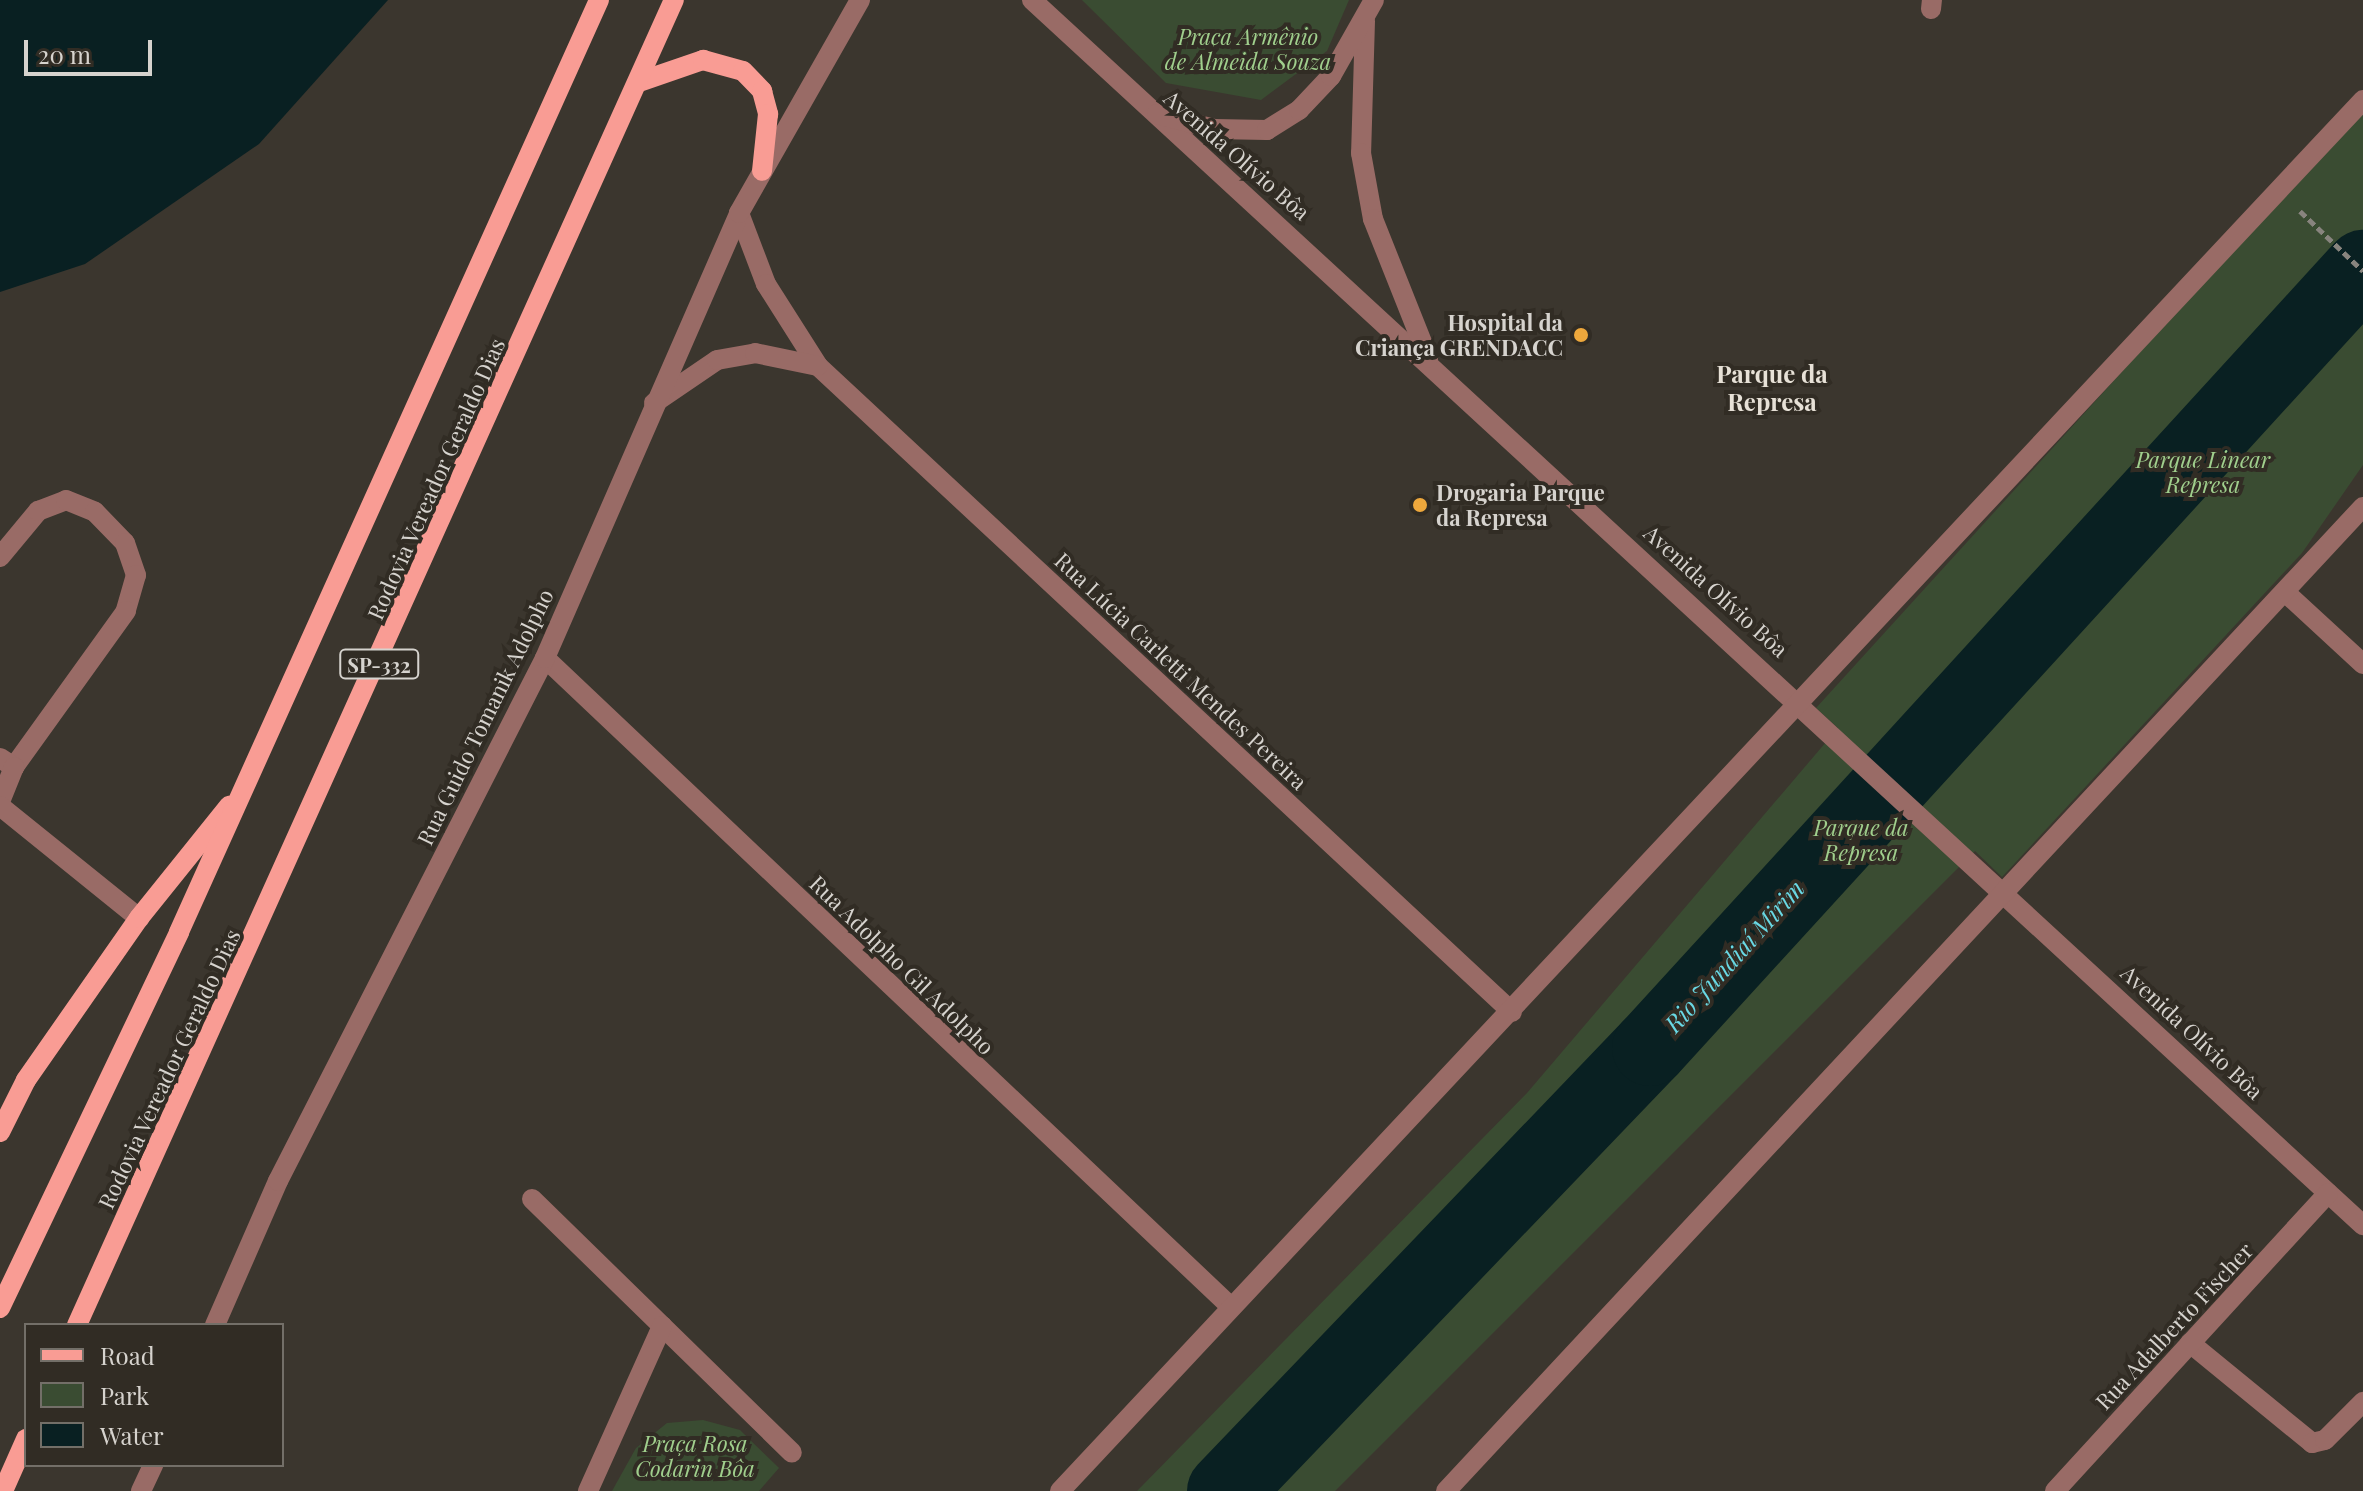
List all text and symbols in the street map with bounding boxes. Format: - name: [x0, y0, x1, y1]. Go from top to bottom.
- park label: Praça Armênio de Almeida Souza: [1165, 23, 1331, 74]
- scale bar: [28, 24, 156, 74]
- text: 20 m: [38, 38, 91, 70]
- street label: Avenida Olívio Bôa: [1159, 84, 1315, 226]
- place label: Hospital da Criança GRENDACC: [1355, 309, 1563, 360]
- marker: Hospital da Criança GRENDACC: [1570, 324, 1592, 346]
- street label: Rodovia Vereador Geraldo Dias: [362, 334, 510, 624]
- district label: Parque da Represa: [1716, 360, 1828, 416]
- park label: Parque Linear Represa: [2136, 446, 2270, 498]
- place label: Drogaria Parque da Represa: [1436, 479, 1605, 530]
- marker: Drogaria Parque da Represa: [1411, 496, 1429, 514]
- street label: Avenida Olívio Bôa: [1639, 519, 1793, 663]
- street label: Rua Lúcia Carletti Mendes Pereira: [1049, 547, 1313, 795]
- street label: Rua Guido Tomanik Adolpho: [411, 584, 559, 850]
- road number: SP-332: [339, 648, 419, 680]
- park label: Parque da Represa: [1813, 814, 1909, 866]
- street label: Rua Adolpho Gil Adolpho: [804, 869, 1000, 1061]
- water label: Rio Jundiaí Mirim: [1658, 874, 1810, 1038]
- street label: Rodovia Vereador Geraldo Dias: [92, 924, 246, 1214]
- street label: Avenida Olívio Bôa: [2115, 959, 2269, 1105]
- street label: Rua Adalberto Fischer: [2090, 1237, 2258, 1415]
- legend: [24, 1323, 284, 1467]
- text: Road: [100, 1339, 155, 1371]
- text: Park: [100, 1379, 149, 1411]
- text: Water: [100, 1419, 164, 1451]
- park label: Praça Rosa Codarin Bôa: [635, 1430, 755, 1482]

